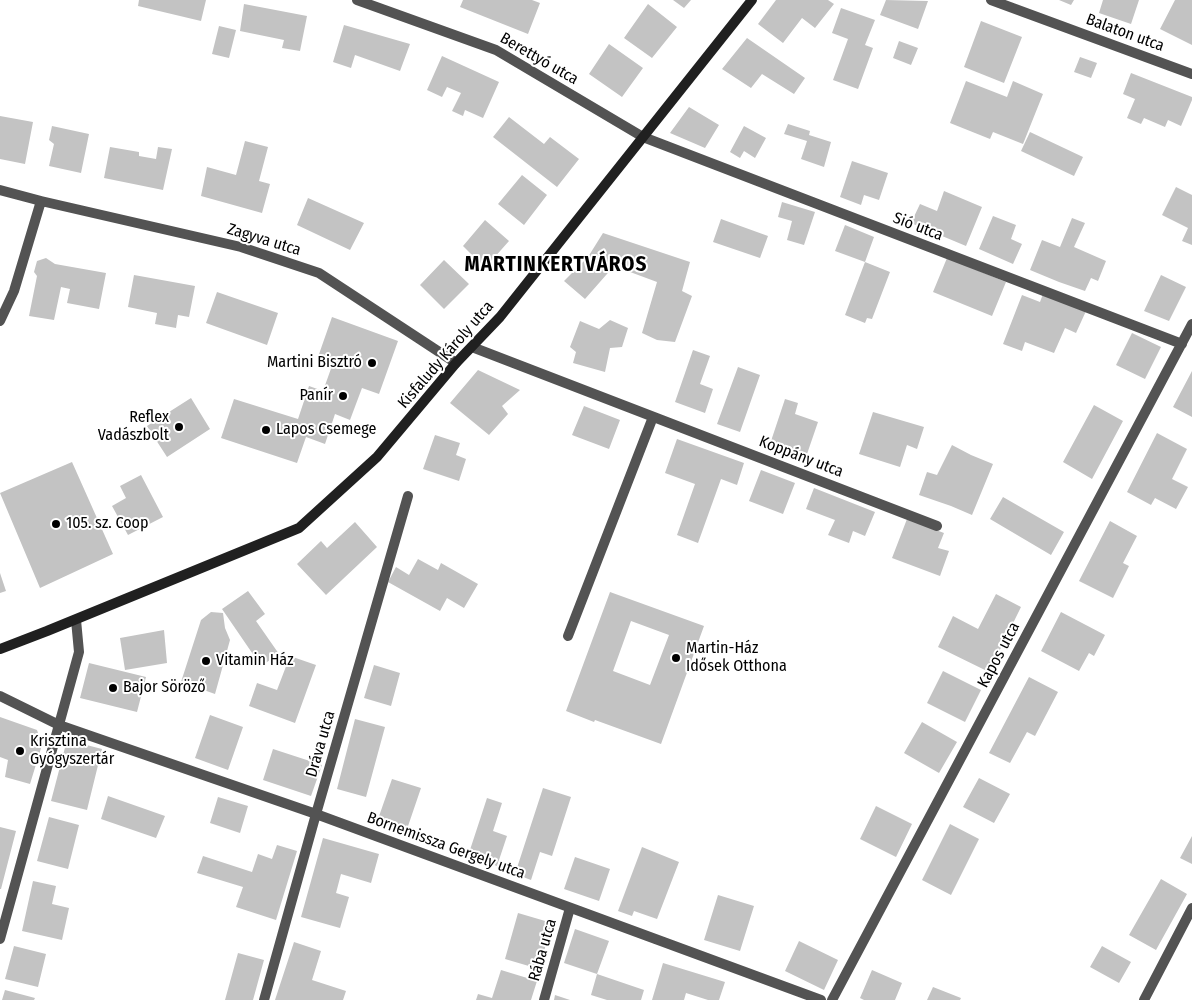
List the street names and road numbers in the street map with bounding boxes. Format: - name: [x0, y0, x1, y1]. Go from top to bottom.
- street label: Balaton utca: [1083, 10, 1167, 56]
- street label: Berettyó utca: [496, 29, 582, 89]
- street label: Sió utca: [890, 209, 946, 245]
- street label: Zagyva utca: [225, 220, 303, 260]
- street label: Kisfaludy Károly utca: [394, 297, 498, 413]
- street label: Koppány utca: [756, 432, 846, 482]
- street label: Kapos utca: [974, 619, 1024, 691]
- street label: Dráva utca: [302, 708, 340, 780]
- street label: Bornemissza Gergely utca: [364, 808, 528, 884]
- street label: Rába utca: [525, 916, 561, 984]

